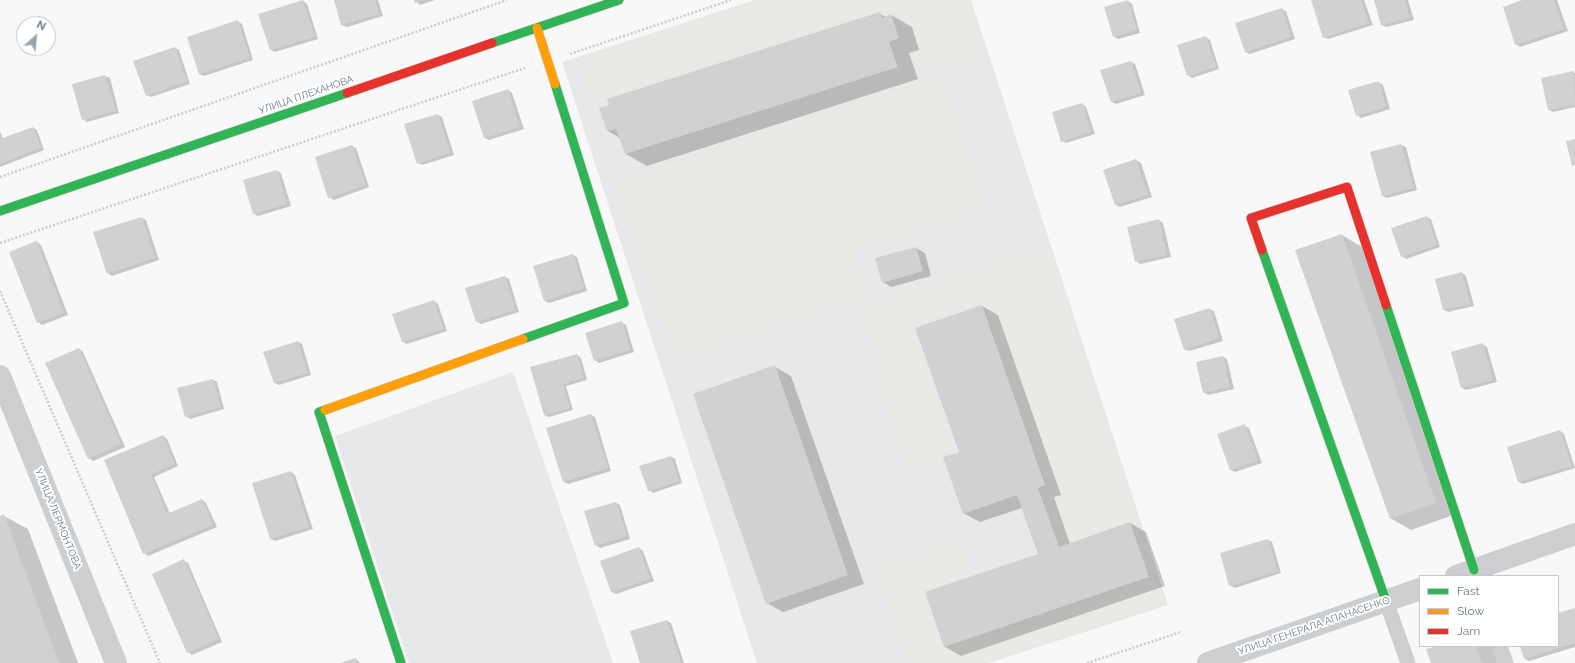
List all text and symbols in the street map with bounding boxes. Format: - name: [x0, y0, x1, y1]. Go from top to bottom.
- north arrow: [16, 16, 56, 56]
- text: N: [35, 18, 48, 33]
- street label: УЛИЦА ПЛЕХАНОВА: [257, 73, 355, 117]
- street label: УЛИЦА ЛЕРМОНТОВА: [32, 467, 84, 571]
- legend: [1419, 575, 1559, 647]
- text: Fast: [1457, 584, 1480, 598]
- street label: УЛИЦА ГЕНЕРАЛА АПАНАСЕНКО: [1237, 594, 1391, 658]
- text: Slow: [1457, 604, 1484, 618]
- text: Jam: [1457, 624, 1480, 638]

